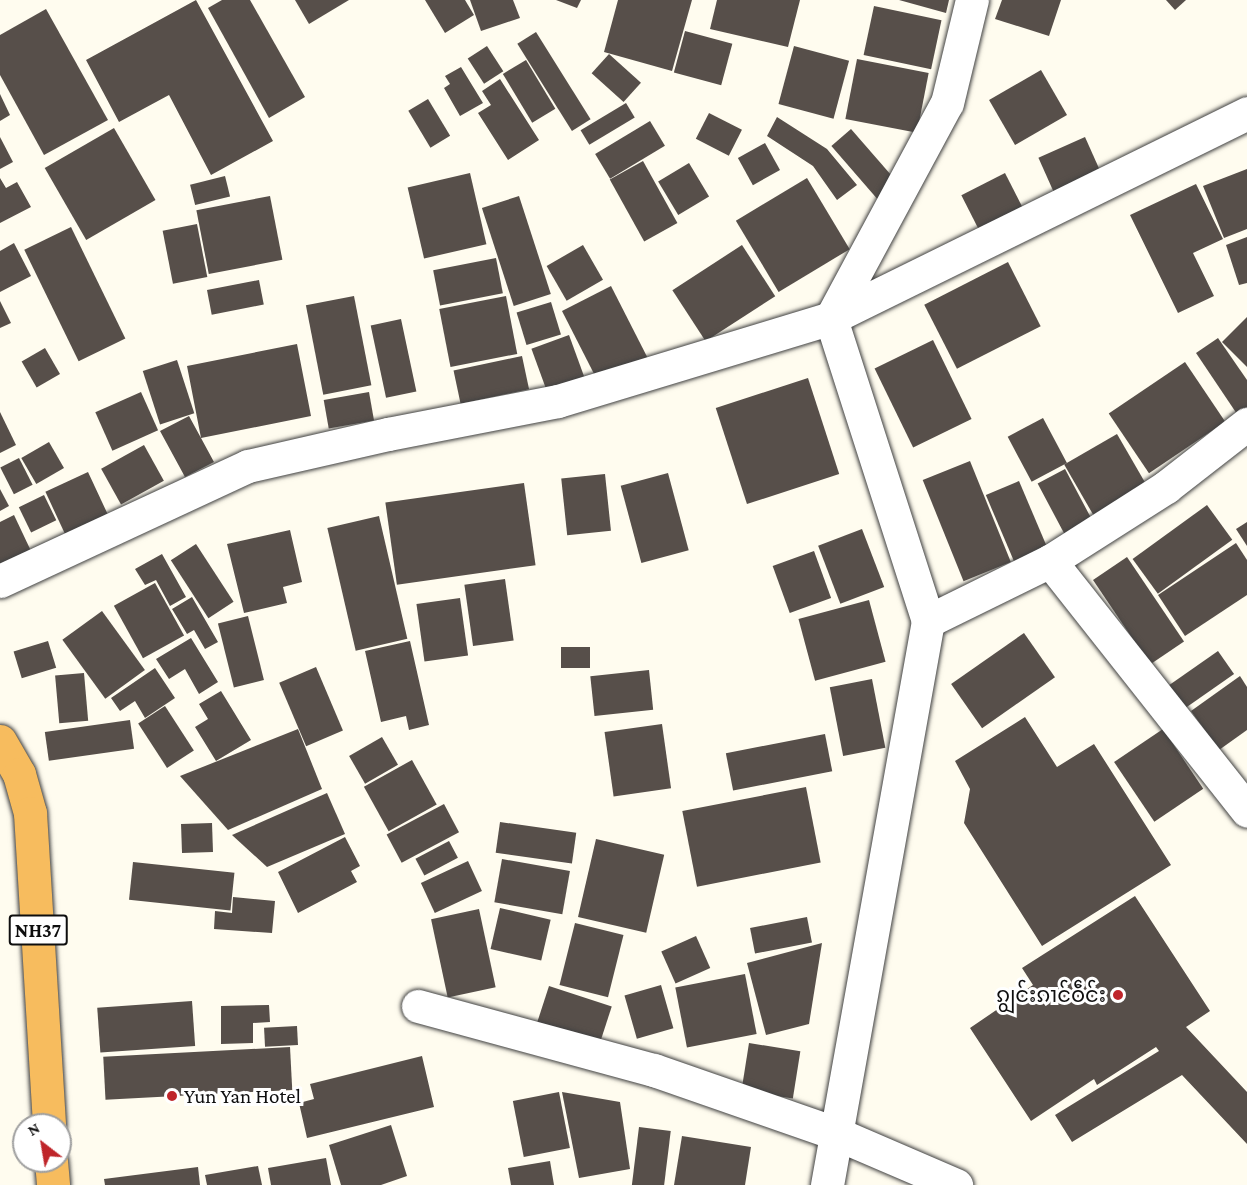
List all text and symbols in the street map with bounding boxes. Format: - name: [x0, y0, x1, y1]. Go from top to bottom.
- road number: NH37: [8, 913, 68, 947]
- place label: ၵျွင်းၵၢင်ဝဵင်း: [996, 982, 1106, 1008]
- marker: ၵျွင်းၵၢင်ဝဵင်း: [1111, 988, 1125, 1002]
- place label: Yun Yan Hotel: [184, 1083, 301, 1109]
- marker: Yun Yan Hotel: [165, 1089, 179, 1103]
- north arrow: [12, 1113, 72, 1173]
- text: N: [24, 1119, 43, 1139]

